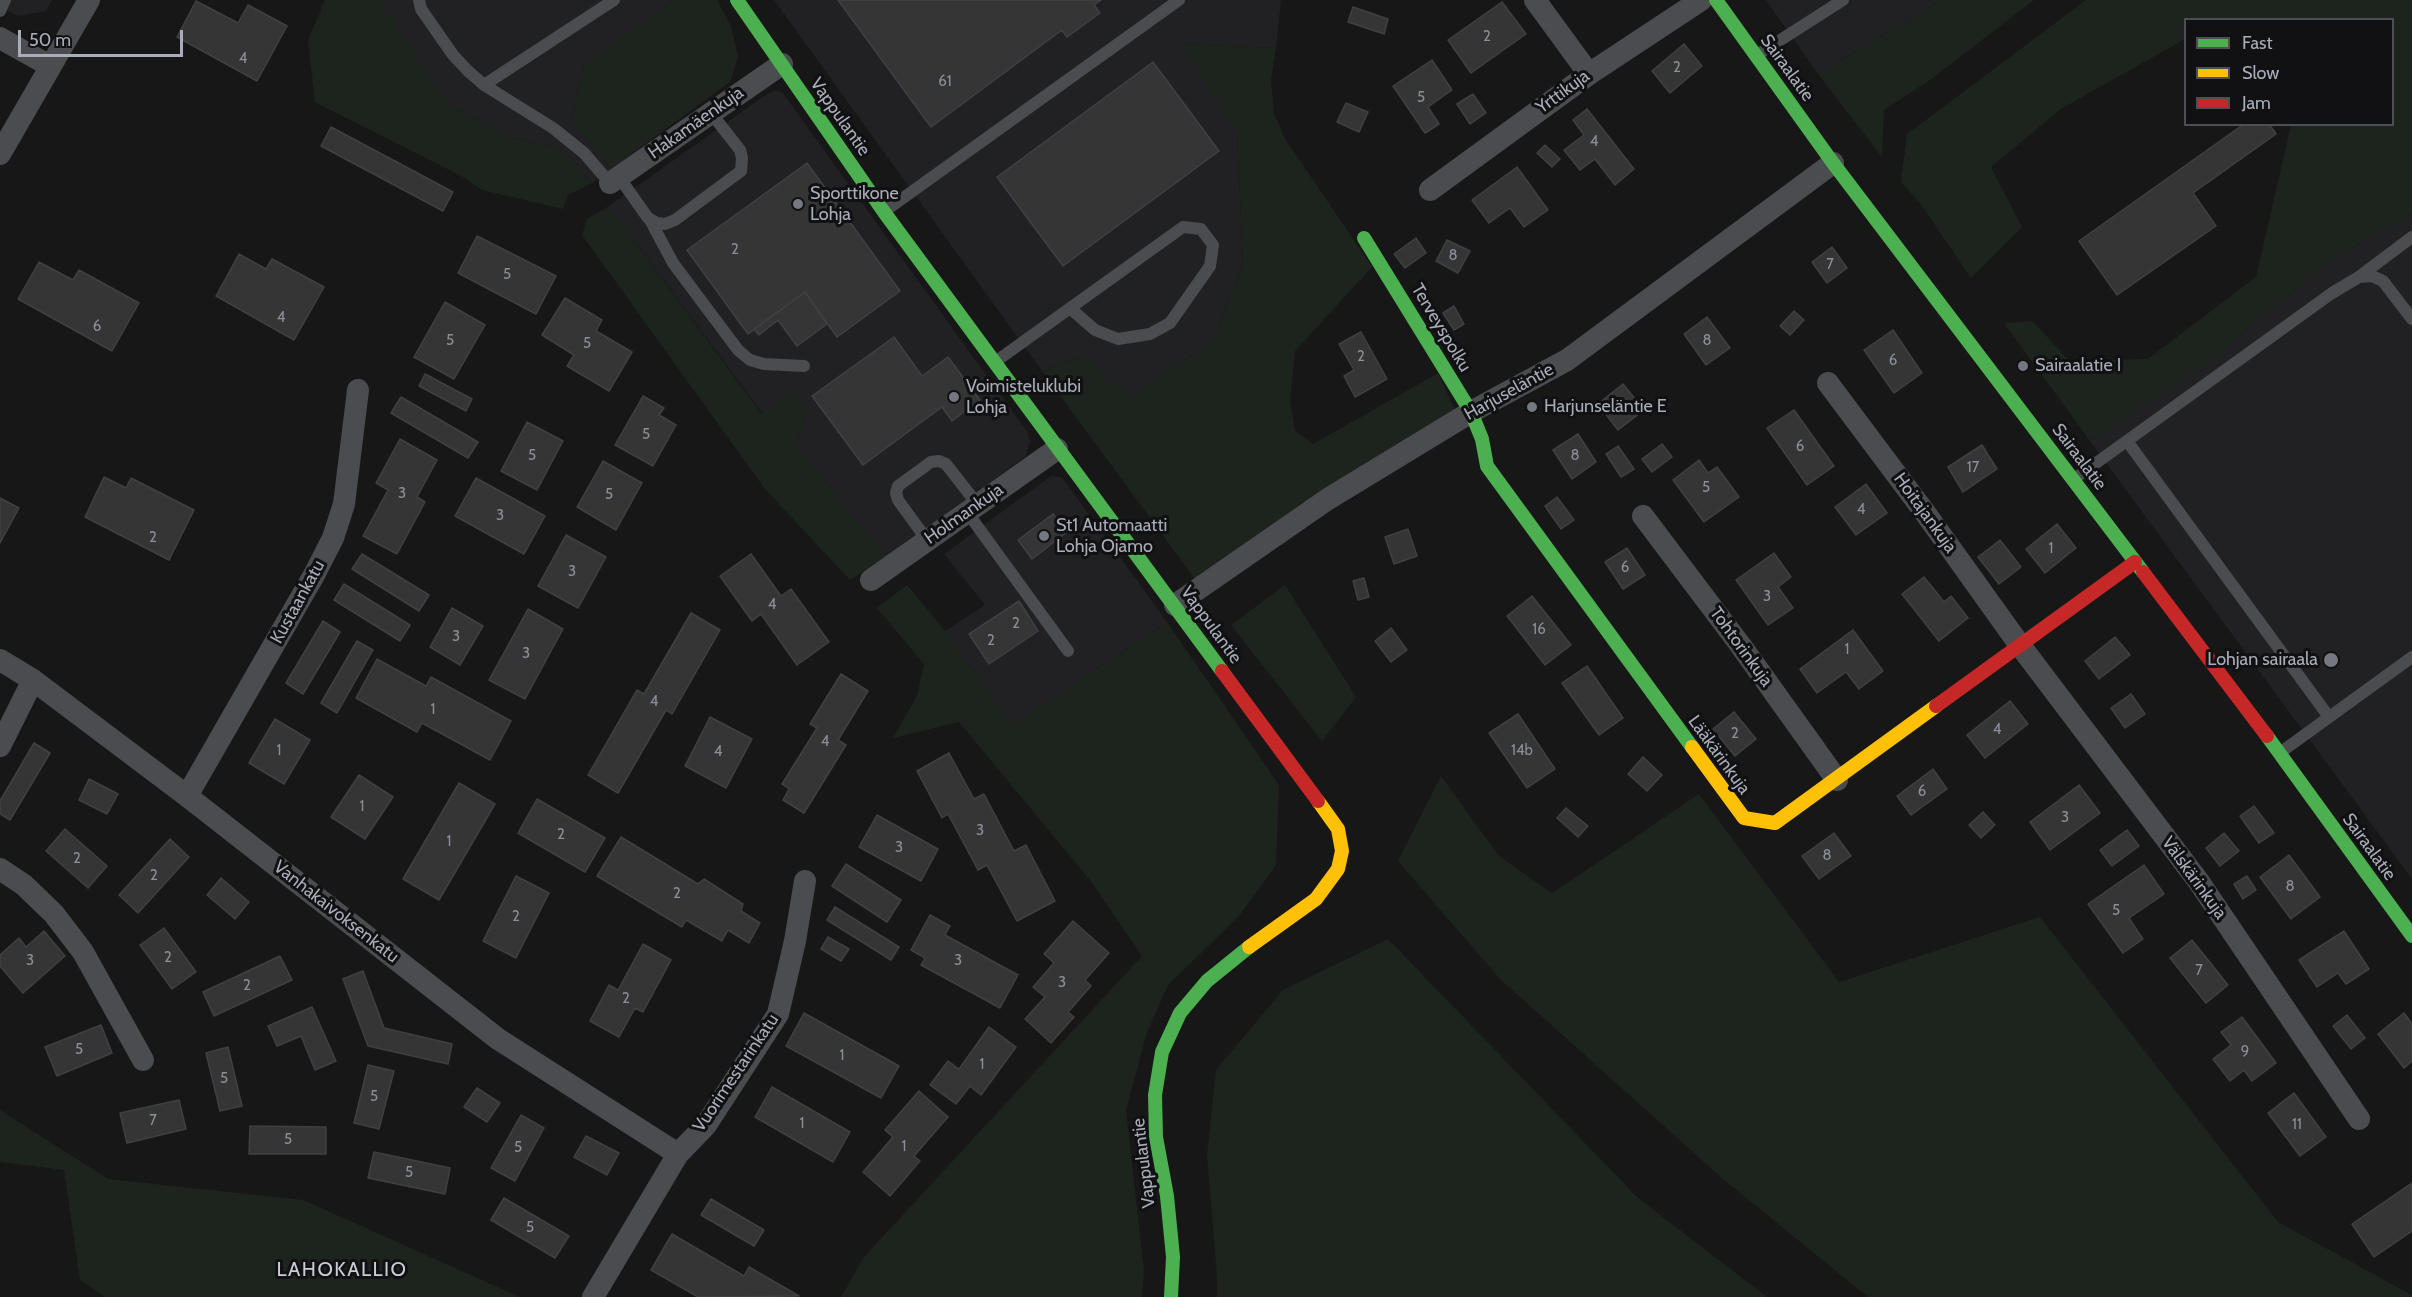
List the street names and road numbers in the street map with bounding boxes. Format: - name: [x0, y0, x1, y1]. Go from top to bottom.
- street label: Sairaalatie: [1755, 30, 1819, 106]
- street label: Yrttikuja: [1532, 65, 1594, 119]
- street label: Vappulantie: [805, 74, 875, 160]
- street label: Hakamäenkuja: [644, 82, 748, 164]
- street label: Terveyspolku: [1406, 280, 1476, 376]
- street label: Harjuseläntie: [1461, 359, 1557, 425]
- street label: Sairaalatie: [2047, 420, 2111, 494]
- street label: Hoitajankuja: [1889, 469, 1961, 557]
- street label: Holmankuja: [921, 479, 1007, 549]
- street label: Kustaankatu: [266, 557, 330, 647]
- street label: Vappulantie: [1176, 582, 1246, 668]
- street label: Tohtorinkuja: [1705, 603, 1777, 691]
- street label: Lääkärinkuja: [1683, 711, 1755, 799]
- street label: Sairaalatie: [2337, 809, 2401, 885]
- street label: Välskärinkuja: [2157, 833, 2231, 923]
- street label: Vanhakaivoksenkatu: [269, 856, 403, 968]
- street label: Vuorimestarinkatu: [689, 1010, 783, 1136]
- street label: Vappulantie: [1128, 1117, 1160, 1209]

